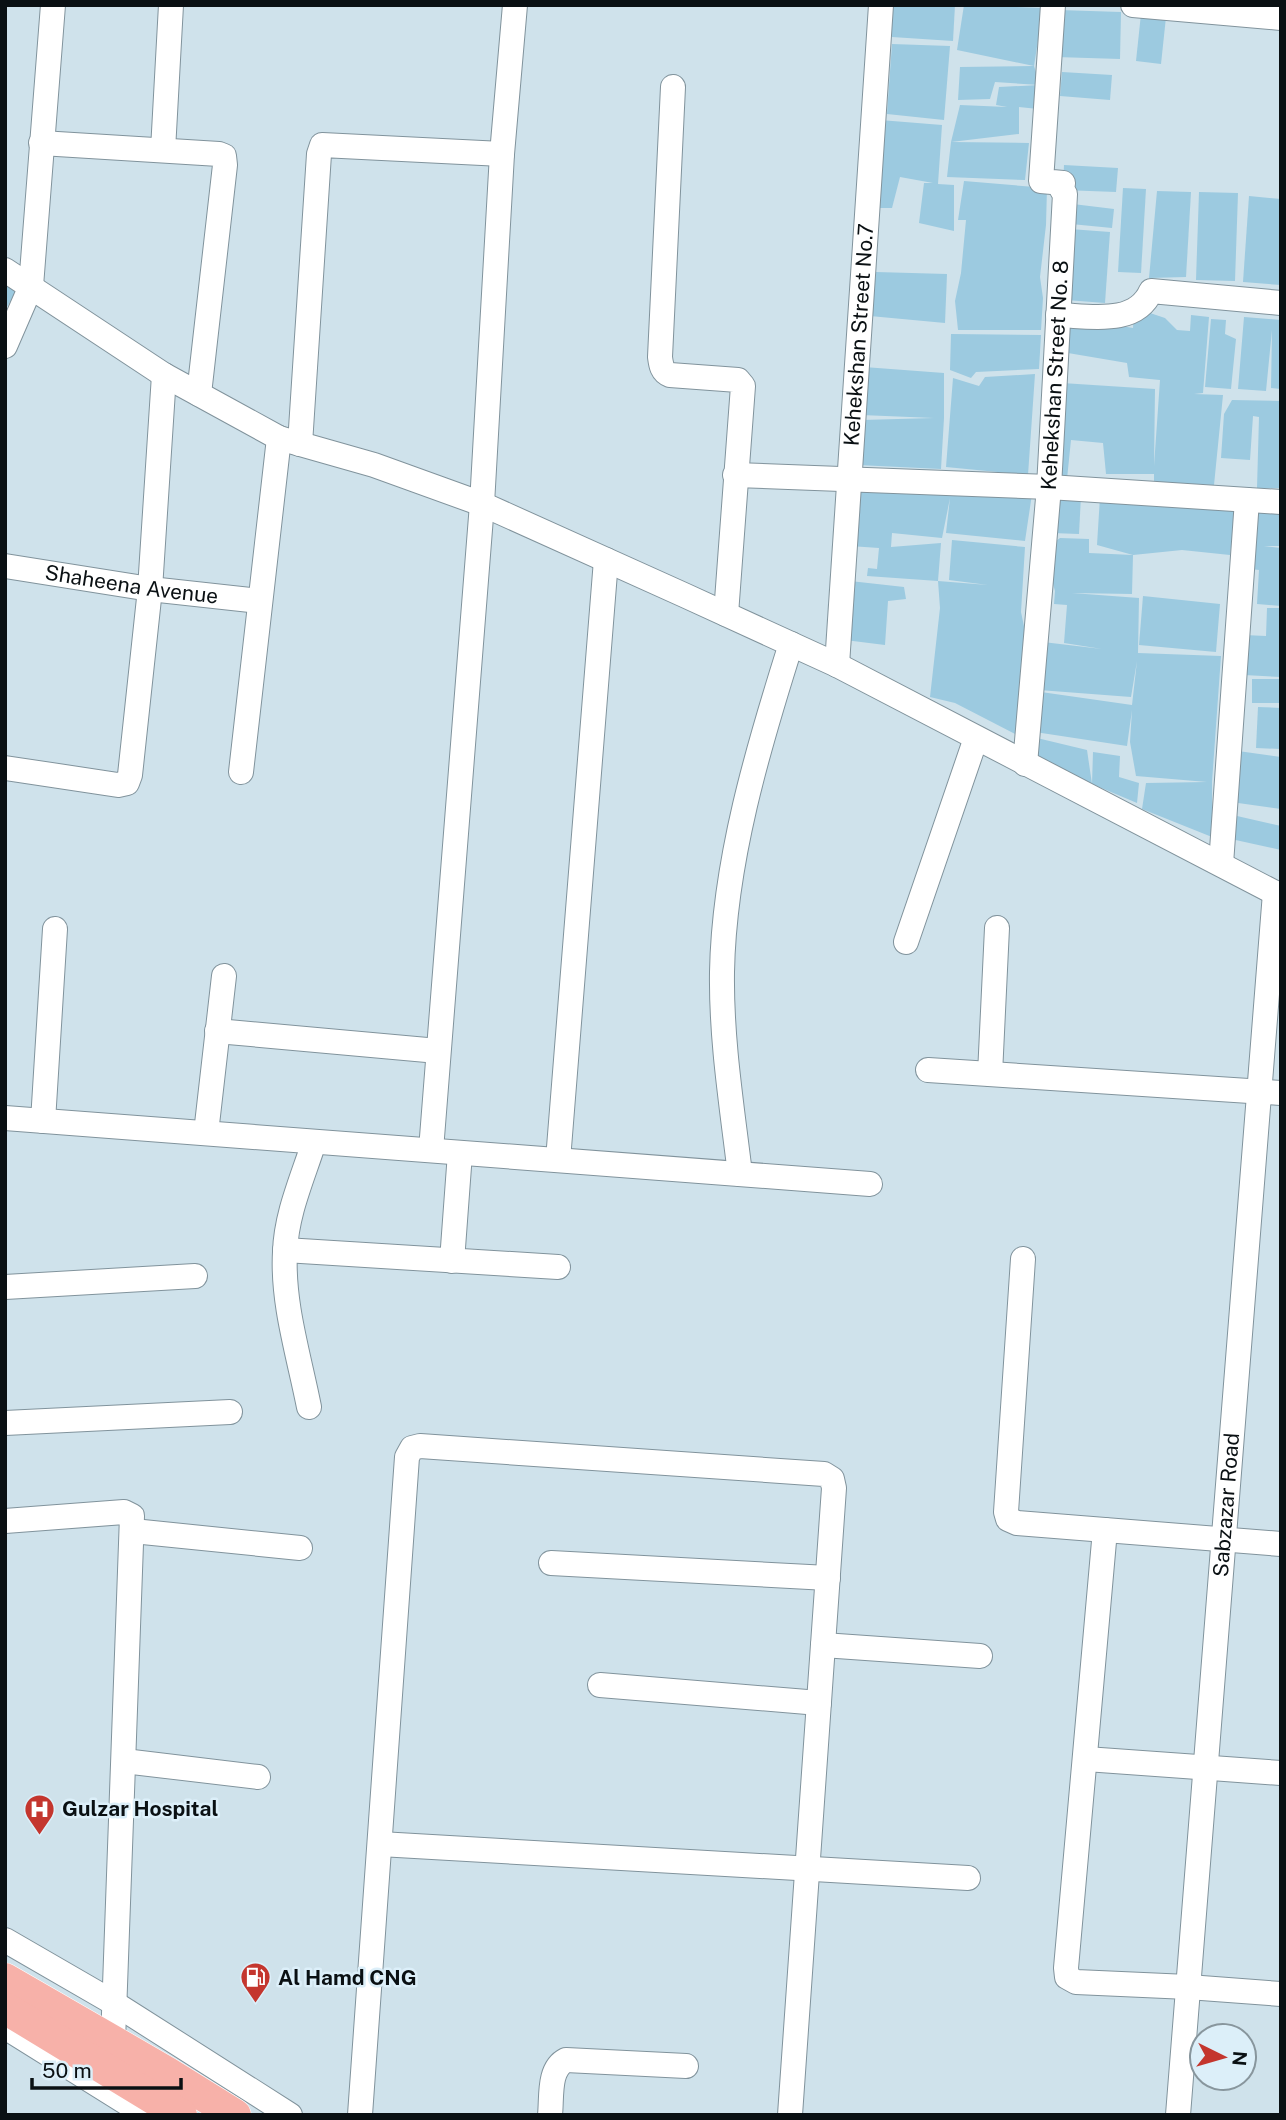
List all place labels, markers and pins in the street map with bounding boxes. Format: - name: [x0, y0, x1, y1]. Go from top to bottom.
- hospital icon: Gulzar Hospital: [22, 1792, 56, 1836]
- place label: Gulzar Hospital: [62, 1796, 218, 1821]
- fuel station icon: Al Hamd CNG: [238, 1961, 272, 2005]
- place label: Al Hamd CNG: [278, 1965, 417, 1990]

